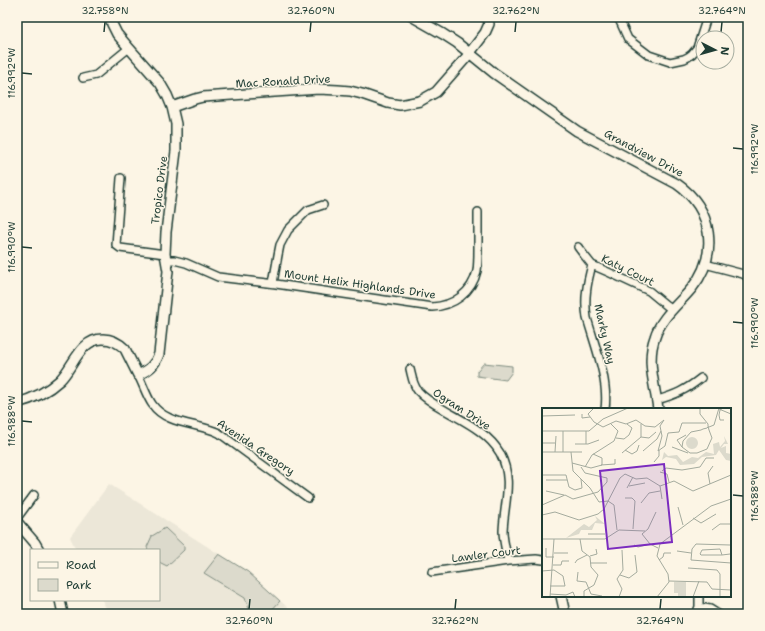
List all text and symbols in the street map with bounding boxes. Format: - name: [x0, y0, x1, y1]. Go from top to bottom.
- text: 32.758°N: [81, 4, 129, 17]
- text: 32.760°N: [287, 4, 335, 17]
- text: 32.762°N: [492, 4, 540, 17]
- text: 32.764°N: [698, 4, 746, 17]
- north arrow: [695, 30, 735, 70]
- text: N: [717, 46, 732, 56]
- text: 116.992°W: [5, 47, 18, 98]
- street label: Mac Ronald Drive: [235, 72, 331, 91]
- text: 116.992°W: [748, 123, 761, 174]
- street label: Grandview Drive: [601, 126, 686, 181]
- street label: Tropico Drive: [148, 155, 171, 225]
- text: 116.990°W: [5, 221, 18, 273]
- street label: Katy Court: [599, 251, 657, 290]
- street label: Mount Helix Highlands Drive: [283, 266, 437, 303]
- text: 116.990°W: [748, 297, 761, 349]
- street label: Marky Way: [590, 303, 619, 366]
- street label: Ogram Drive: [430, 385, 494, 434]
- text: 116.988°W: [5, 395, 18, 447]
- inset map: [542, 408, 731, 597]
- street label: Avenida Gregory: [214, 416, 297, 479]
- text: 116.988°W: [748, 470, 761, 522]
- street label: Lawler Court: [451, 543, 522, 566]
- legend: [30, 549, 160, 601]
- text: Road: [66, 557, 97, 573]
- text: Park: [66, 577, 92, 593]
- text: 32.760°N: [225, 614, 273, 627]
- text: 32.762°N: [431, 614, 479, 627]
- text: 32.764°N: [636, 614, 684, 627]

